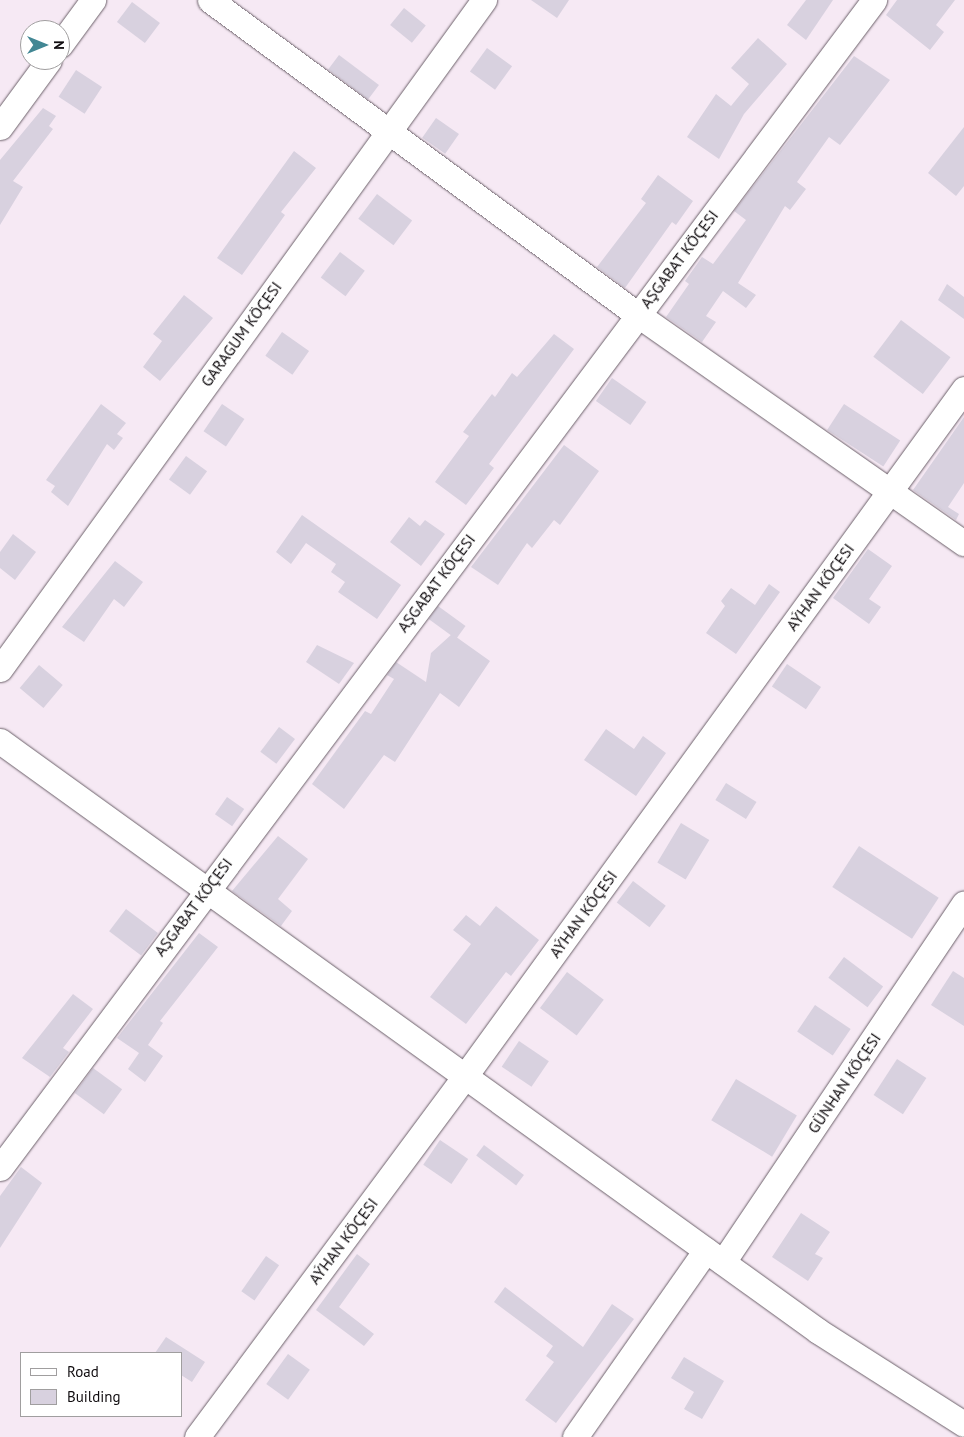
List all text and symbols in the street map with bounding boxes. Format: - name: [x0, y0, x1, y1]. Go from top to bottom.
- north arrow: [20, 20, 70, 70]
- text: N: [50, 40, 68, 50]
- street label: AŞGABAT KÖÇESI: [636, 206, 722, 312]
- street label: GARAGUM KÖÇESI: [196, 278, 286, 390]
- street label: AŞGABAT KÖÇESI: [393, 530, 479, 636]
- street label: AÝHAN KÖÇESI: [782, 540, 858, 634]
- street label: AŞGABAT KÖÇESI: [150, 854, 236, 960]
- street label: AÝHAN KÖÇESI: [545, 867, 621, 961]
- street label: GÜNHAN KÖÇESI: [803, 1029, 885, 1137]
- street label: AÝHAN KÖÇESI: [304, 1194, 382, 1288]
- legend: [20, 1352, 182, 1417]
- text: Road: [67, 1362, 99, 1381]
- text: Building: [67, 1387, 121, 1406]

